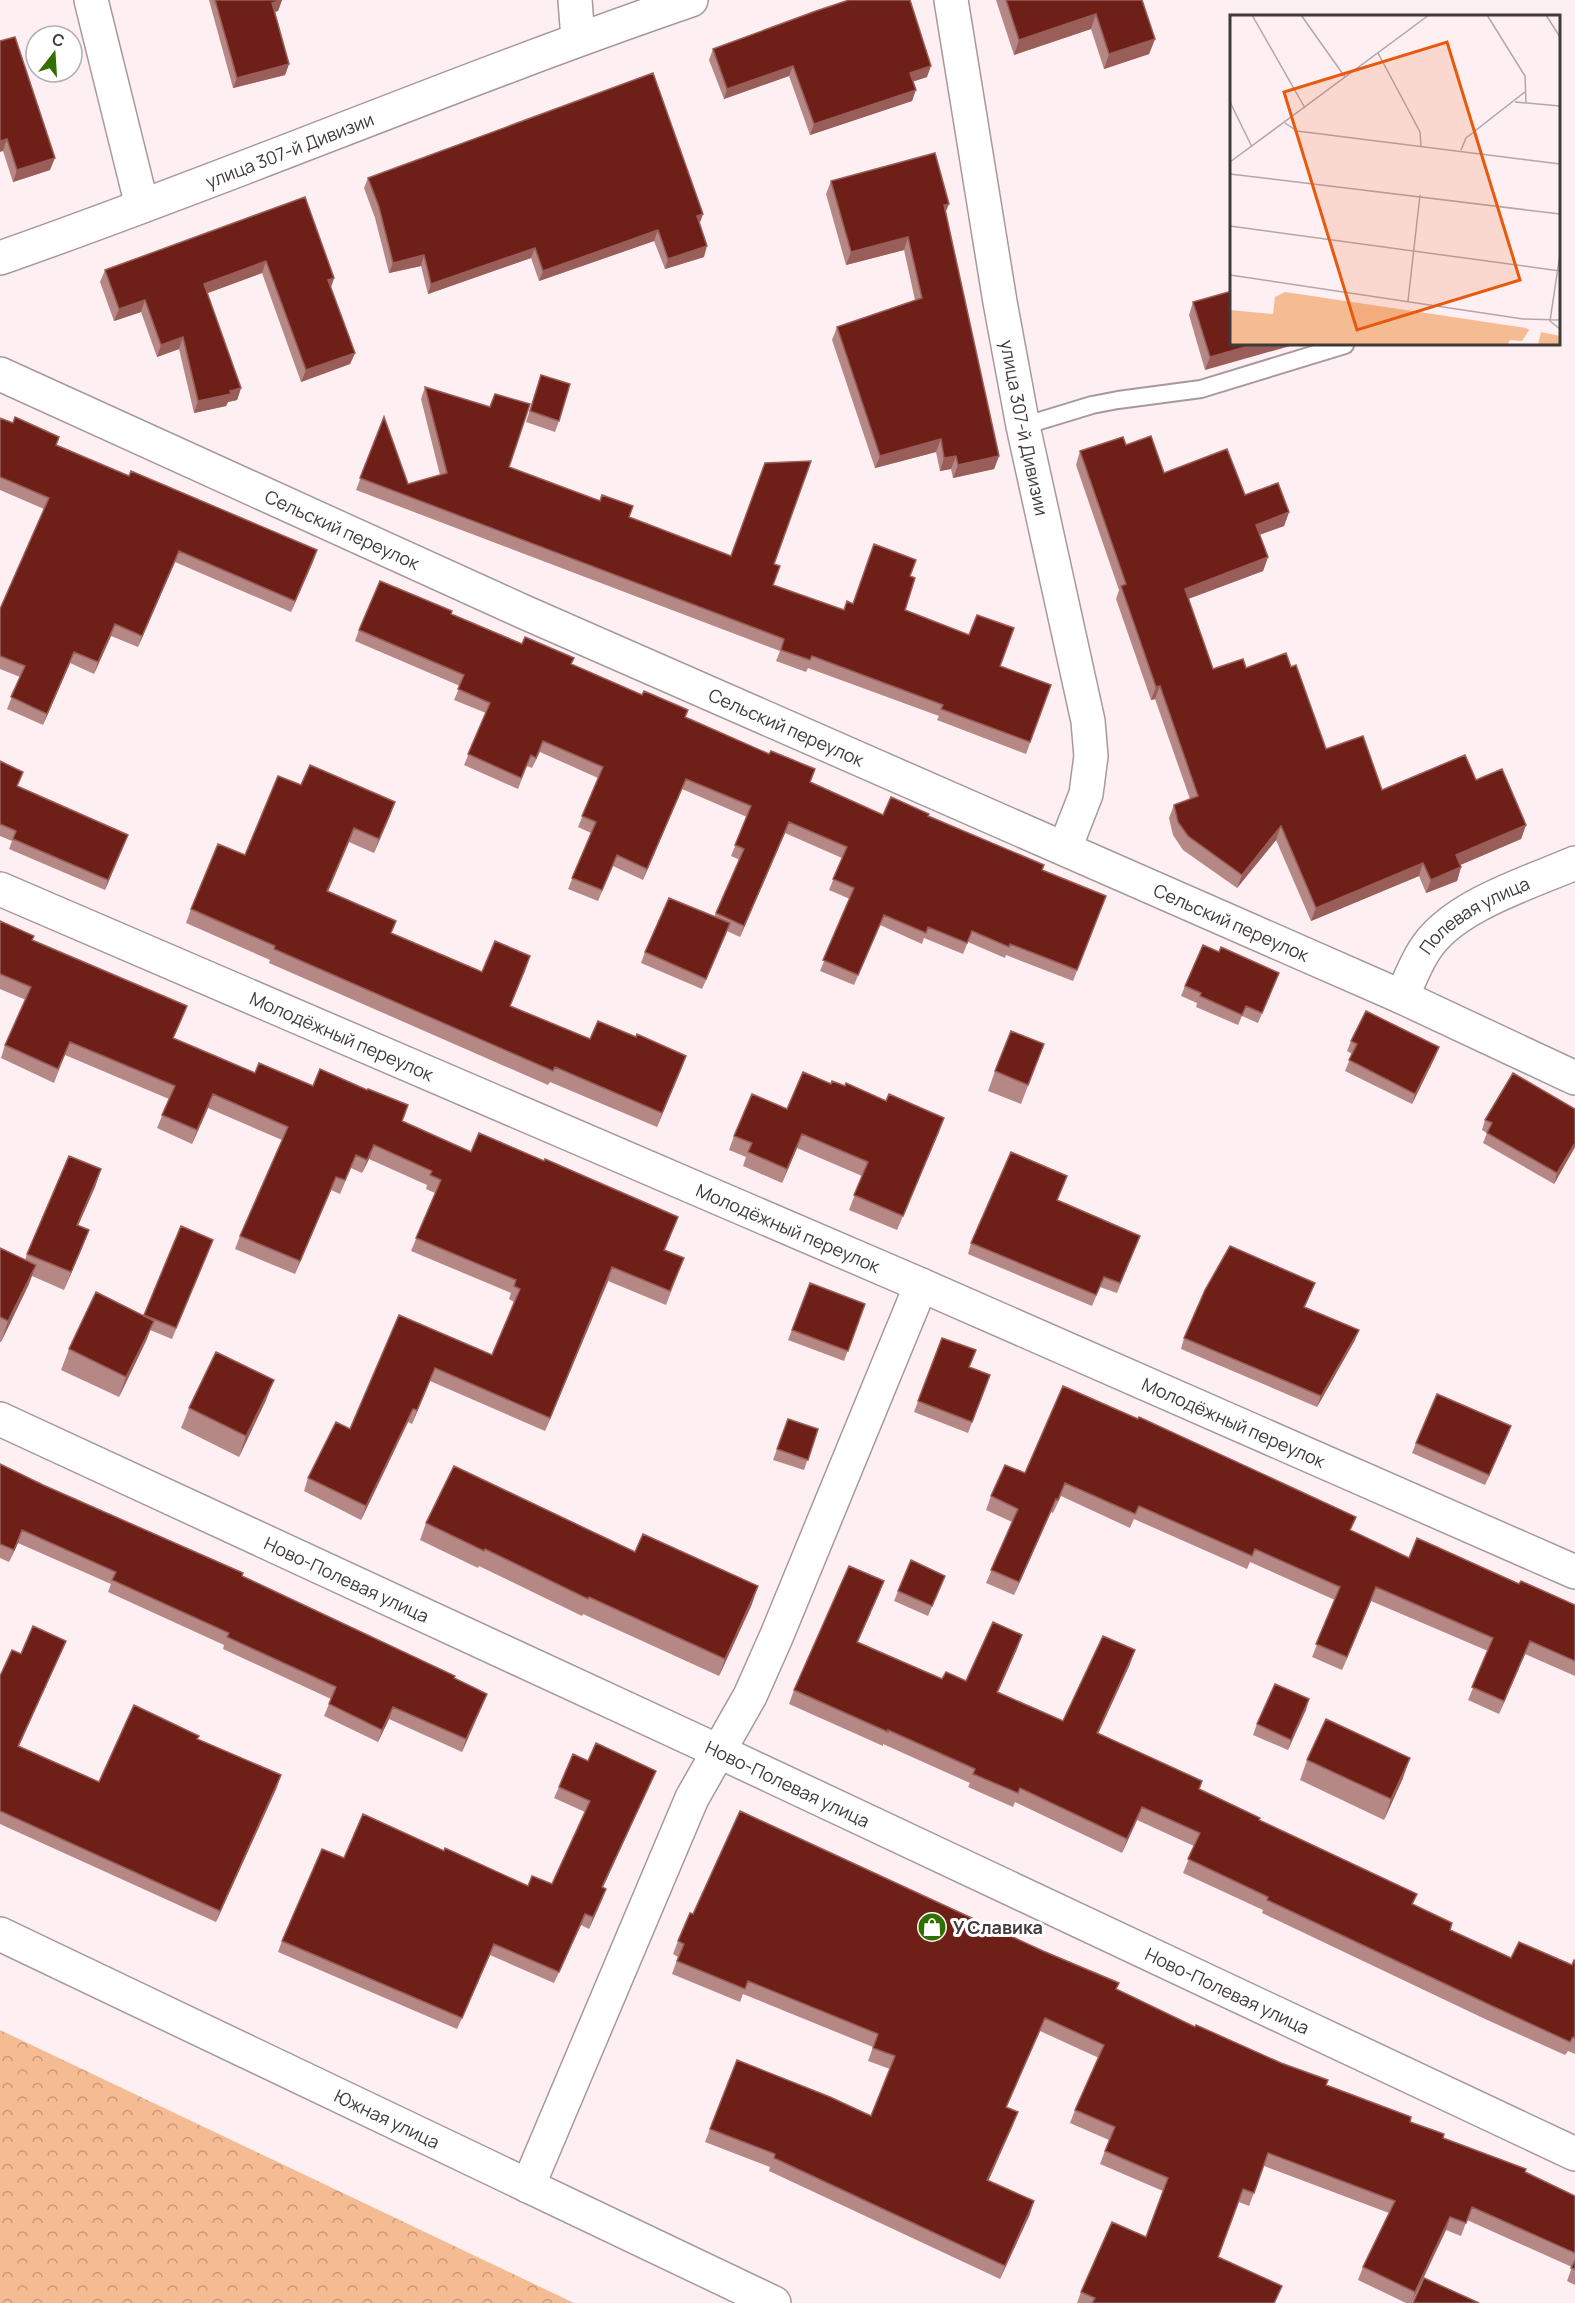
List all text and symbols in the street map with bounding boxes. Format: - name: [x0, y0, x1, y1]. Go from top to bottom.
- inset map: [1230, 15, 1560, 345]
- north arrow: [24, 24, 84, 84]
- text: С: [50, 27, 67, 52]
- street label: улица 307-й Дивизии: [202, 107, 377, 193]
- street label: улица 307-й Дивизии: [995, 338, 1054, 518]
- street label: Сельский переулок: [261, 484, 424, 575]
- street label: Сельский переулок: [705, 682, 869, 772]
- street label: Полевая улица: [1413, 871, 1533, 959]
- street label: Сельский переулок: [1150, 878, 1314, 967]
- street label: Молодёжный переулок: [246, 986, 438, 1086]
- street label: Молодёжный переулок: [693, 1178, 885, 1278]
- street label: Молодёжный переулок: [1138, 1371, 1330, 1473]
- street label: Ново-Полевая улица: [260, 1531, 433, 1628]
- street label: Ново-Полевая улица: [702, 1735, 874, 1833]
- shop icon: У Славика: [916, 1911, 948, 1943]
- place label: У Славика: [953, 1915, 1043, 1939]
- street label: Ново-Полевая улица: [1141, 1942, 1314, 2039]
- street label: Южная улица: [331, 2083, 444, 2154]

